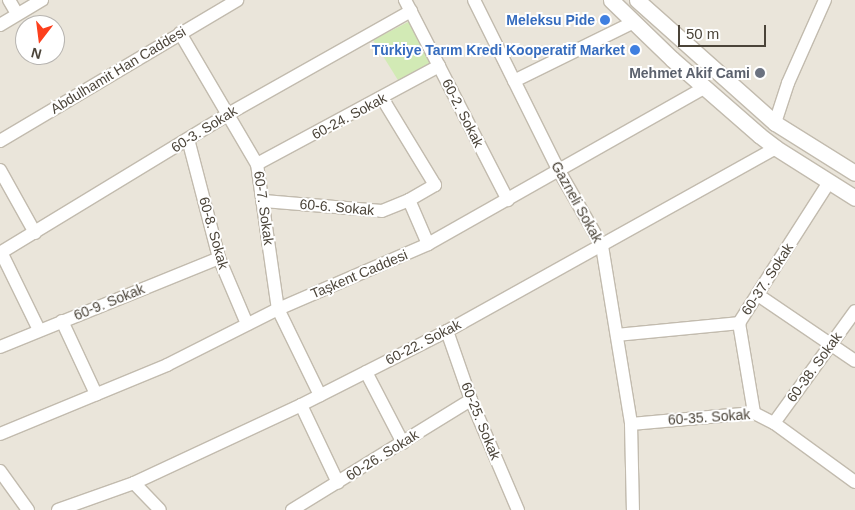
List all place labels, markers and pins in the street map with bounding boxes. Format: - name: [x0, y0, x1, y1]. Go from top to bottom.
- place label: Meleksu Pide: [506, 12, 595, 28]
- marker: Meleksu Pide: [599, 14, 611, 26]
- place label: Türkiye Tarım Kredi Kooperatif Market: [372, 42, 625, 58]
- marker: Türkiye Tarım Kredi Kooperatif Market: [629, 44, 641, 56]
- place label: Mehmet Akif Cami: [629, 65, 750, 81]
- marker: Mehmet Akif Cami: [754, 67, 766, 79]

